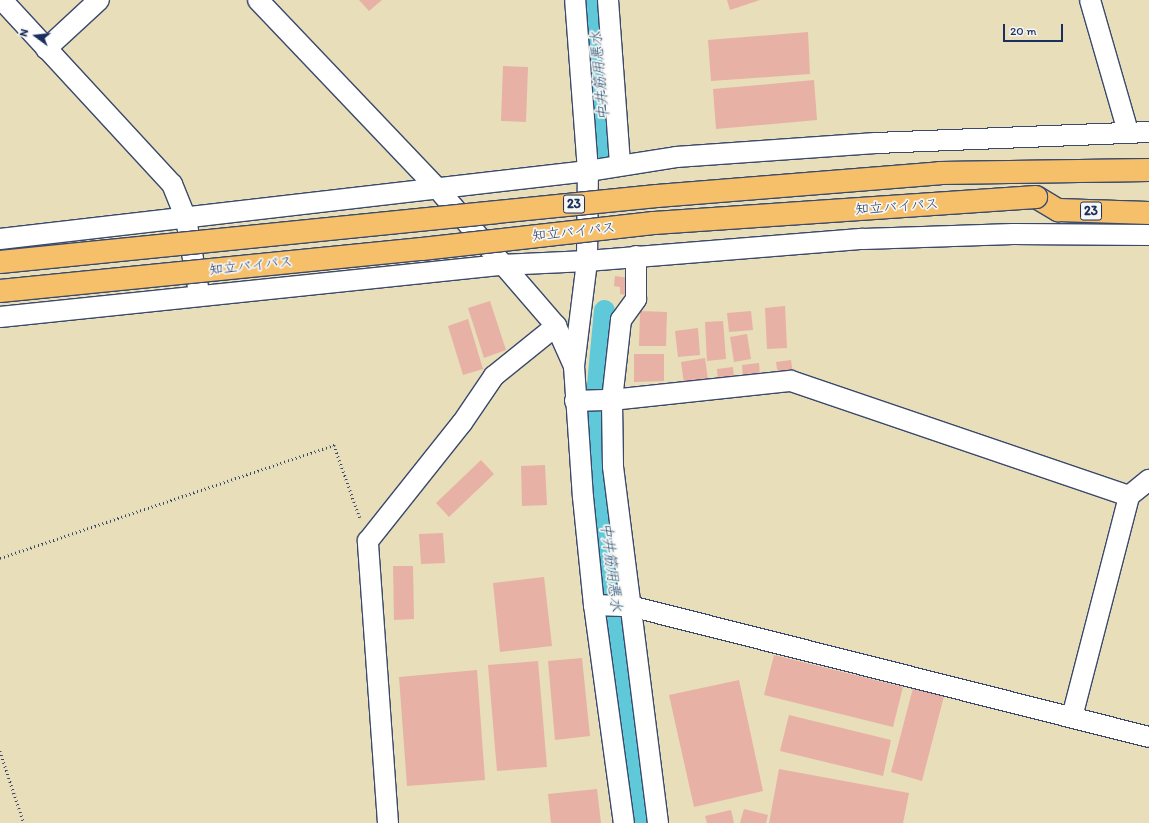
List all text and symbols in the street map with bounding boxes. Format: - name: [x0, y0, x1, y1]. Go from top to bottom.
- north arrow: [16, 16, 56, 56]
- scale bar: [1005, 16, 1065, 42]
- text: 20 m: [1010, 24, 1037, 38]
- text: N: [17, 27, 31, 38]
- water label: 中井筋用悪水: [587, 30, 613, 122]
- road number: 23: [563, 193, 585, 215]
- street label: 知立バイパス: [855, 196, 939, 218]
- road number: 23: [1080, 200, 1102, 222]
- street label: 知立バイパス: [531, 219, 617, 245]
- street label: 知立バイパス: [208, 253, 294, 279]
- water label: 中井筋用悪水: [597, 521, 625, 613]

